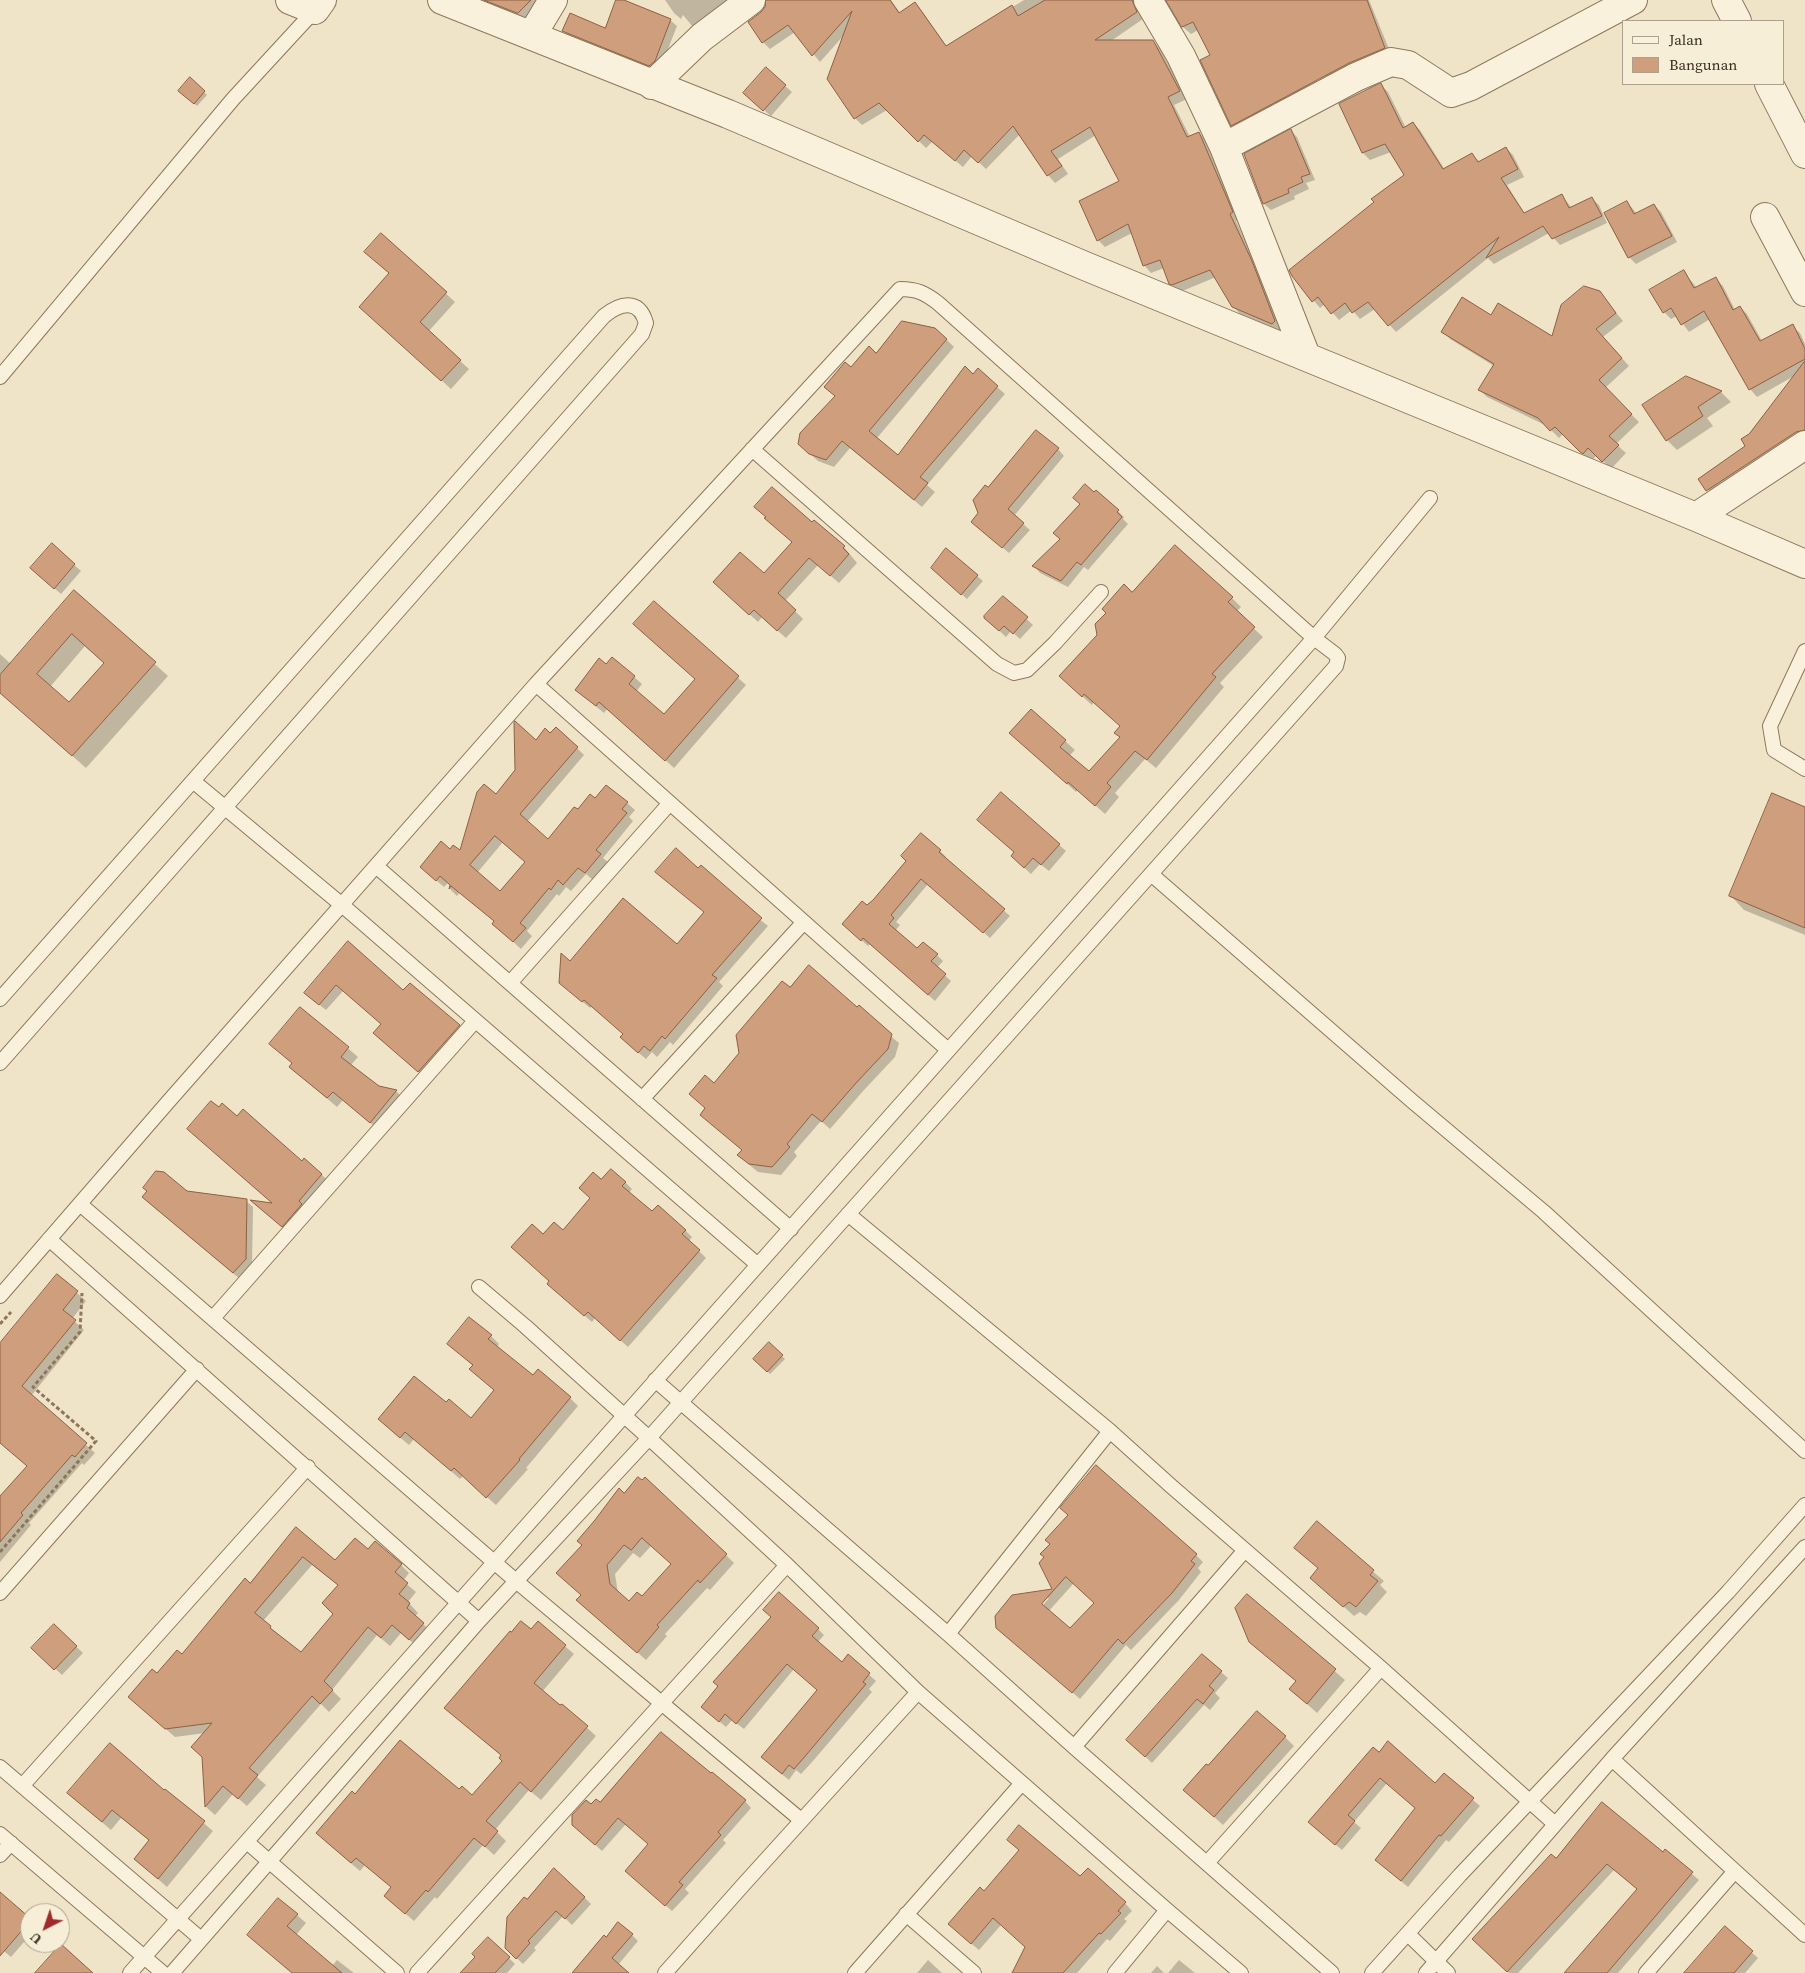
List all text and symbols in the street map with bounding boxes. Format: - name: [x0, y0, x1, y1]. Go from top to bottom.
- legend: [1622, 20, 1785, 85]
- text: Jalan: [1669, 29, 1703, 50]
- text: Bangunan: [1669, 54, 1737, 75]
- north arrow: [20, 1903, 70, 1953]
- text: U: [25, 1928, 46, 1949]

